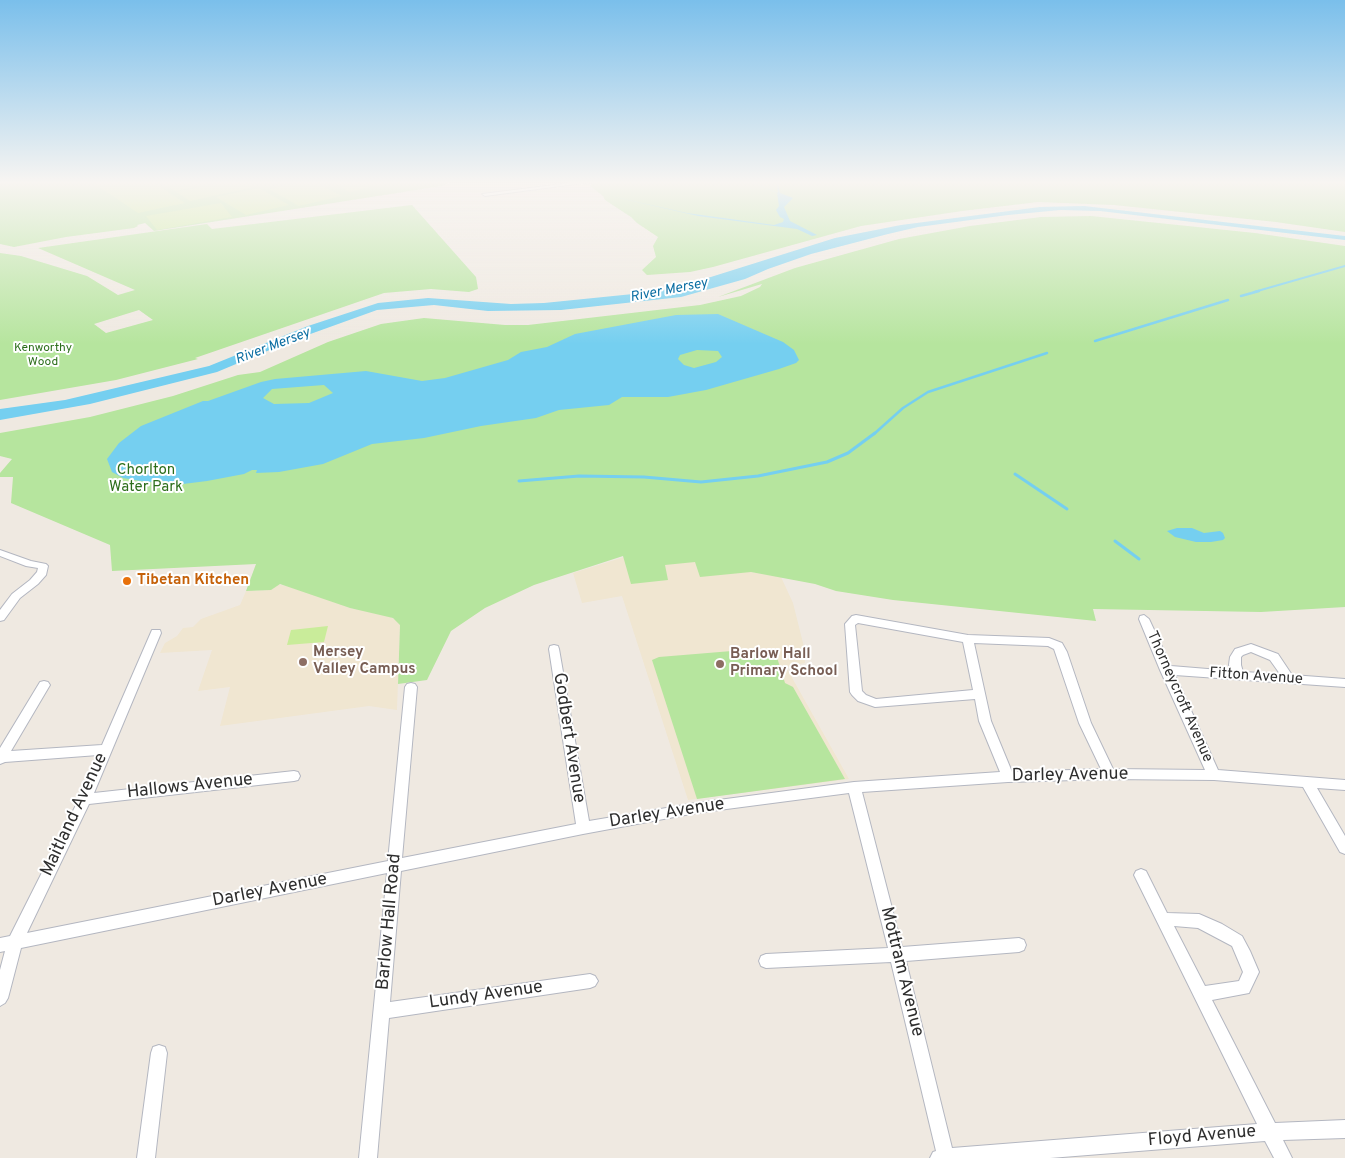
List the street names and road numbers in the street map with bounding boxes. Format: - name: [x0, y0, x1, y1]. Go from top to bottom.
- street label: Thorneycroft Avenue: [1142, 629, 1216, 765]
- street label: Fitton Avenue: [1209, 665, 1303, 689]
- street label: Godbert Avenue: [547, 671, 589, 805]
- street label: Maitland Avenue: [37, 750, 113, 880]
- street label: Darley Avenue: [1012, 764, 1128, 788]
- street label: Hallows Avenue: [126, 770, 254, 804]
- street label: Darley Avenue: [608, 794, 726, 834]
- street label: Barlow Hall Road: [373, 853, 407, 991]
- street label: Darley Avenue: [211, 869, 329, 913]
- street label: Mottram Avenue: [874, 905, 928, 1039]
- street label: Lundy Avenue: [428, 977, 544, 1015]
- street label: Floyd Avenue: [1147, 1122, 1257, 1152]

